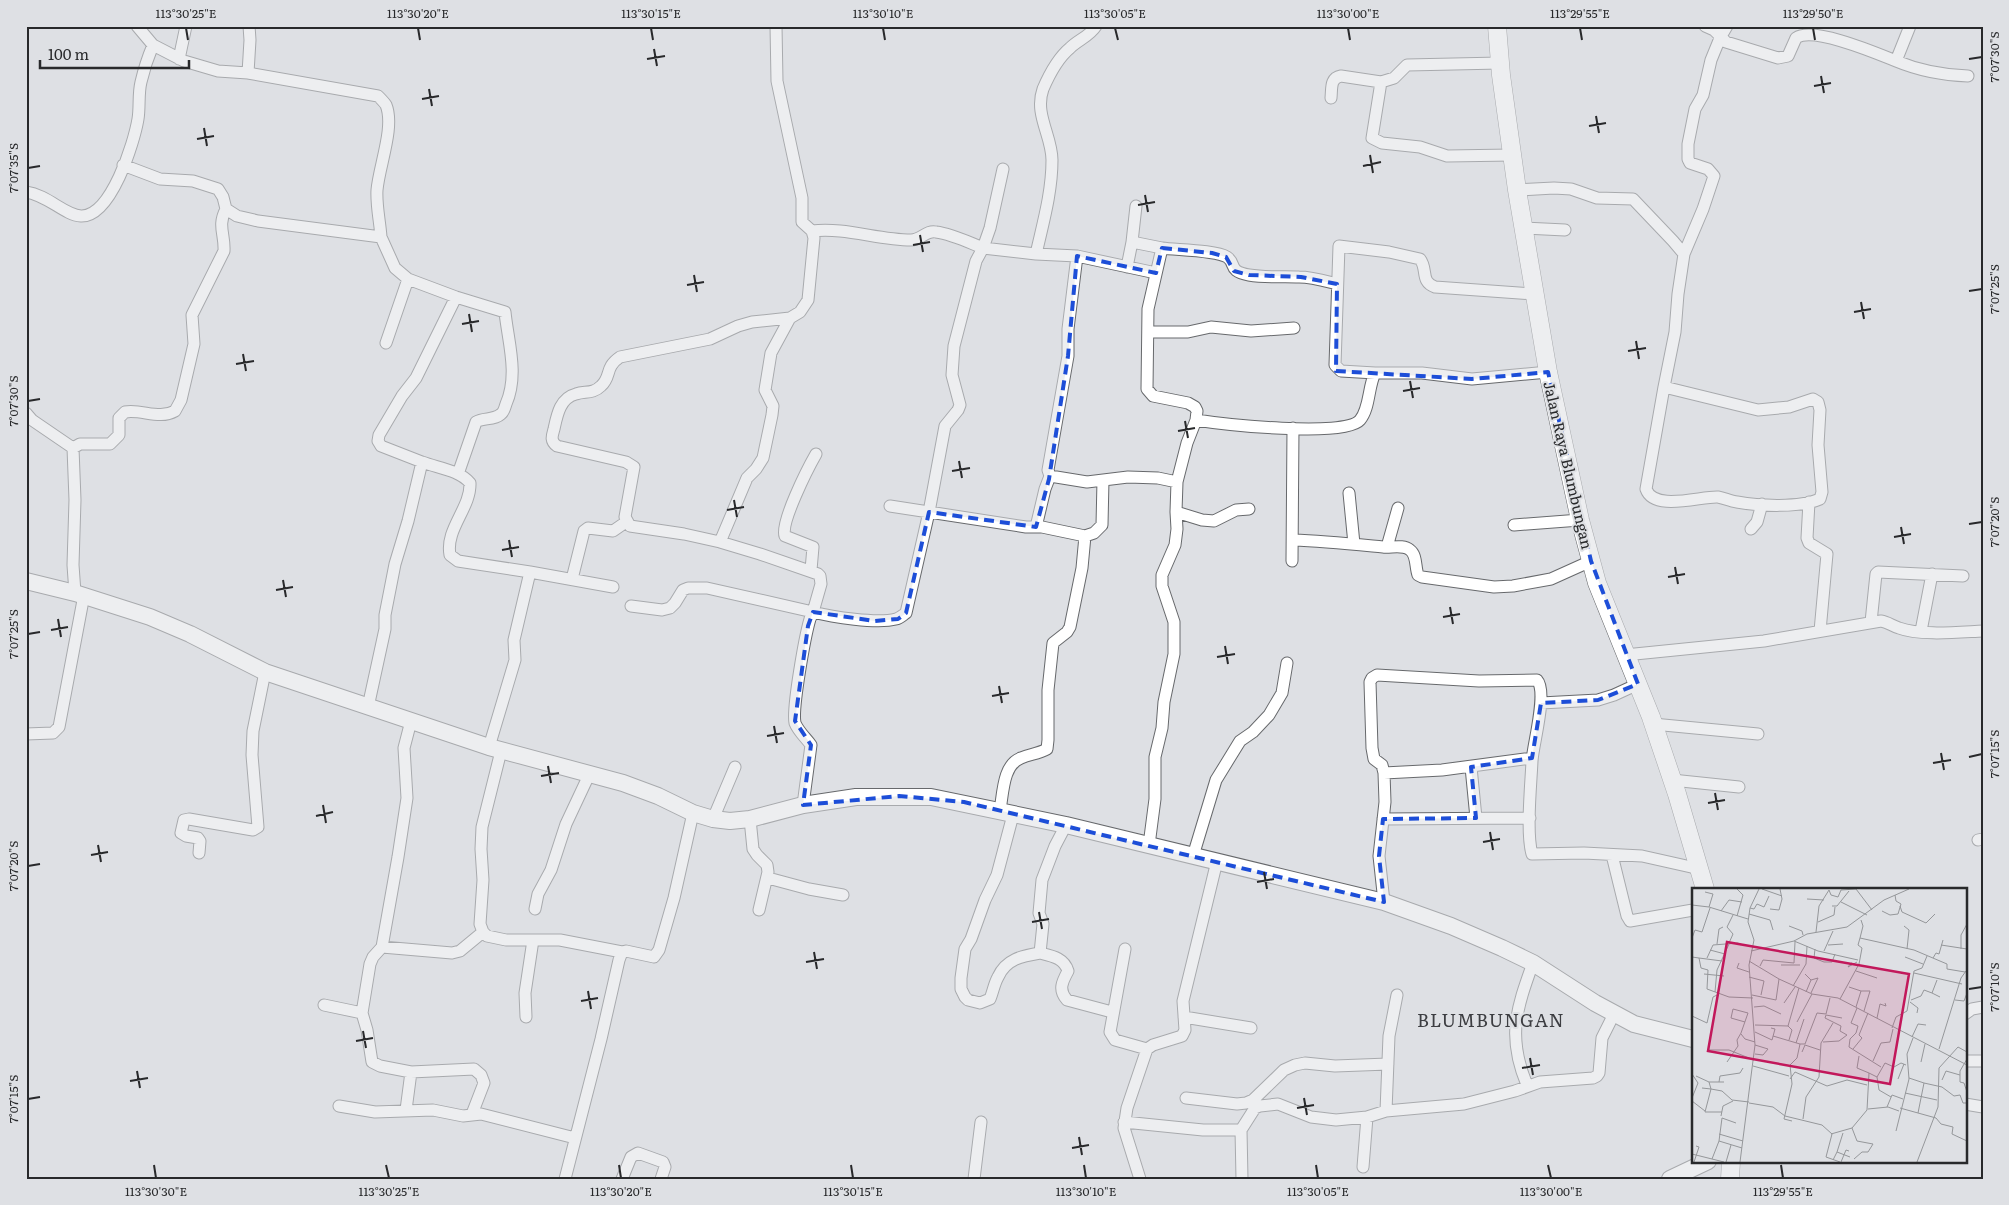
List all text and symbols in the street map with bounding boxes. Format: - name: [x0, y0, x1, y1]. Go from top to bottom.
- text: 113°30'25"E: [156, 4, 217, 22]
- text: 113°30'20"E: [387, 4, 449, 22]
- text: 113°30'15"E: [621, 4, 681, 22]
- text: 113°30'10"E: [853, 4, 914, 22]
- text: 113°30'05"E: [1084, 4, 1146, 22]
- text: 113°30'00"E: [1317, 4, 1380, 22]
- text: 113°29'55"E: [1550, 4, 1610, 22]
- text: 113°29'50"E: [1783, 4, 1844, 22]
- text: 7°07'30"S: [1985, 31, 2003, 83]
- scale bar: [40, 38, 189, 70]
- text: 100 m: [48, 42, 89, 65]
- text: 7°07'35"S: [4, 143, 22, 193]
- text: 7°07'25"S: [1985, 264, 2003, 314]
- text: 7°07'30"S: [4, 375, 22, 427]
- street label: Jalan Raya Blumbungan: [1538, 379, 1600, 551]
- text: 7°07'20"S: [1985, 497, 2003, 547]
- text: 7°07'25"S: [4, 609, 22, 659]
- text: 7°07'15"S: [1985, 730, 2003, 778]
- text: 7°07'20"S: [4, 841, 22, 891]
- inset map: [1692, 888, 1966, 1162]
- text: 7°07'10"S: [1985, 962, 2003, 1012]
- district label: BLUMBUNGAN: [1417, 1006, 1565, 1033]
- text: 7°07'15"S: [4, 1075, 22, 1123]
- text: 113°30'30"E: [125, 1182, 187, 1200]
- text: 113°30'25"E: [359, 1182, 420, 1200]
- text: 113°30'20"E: [590, 1182, 652, 1200]
- text: 113°30'15"E: [823, 1182, 883, 1200]
- text: 113°30'10"E: [1056, 1182, 1117, 1200]
- text: 113°30'05"E: [1287, 1182, 1349, 1200]
- text: 113°30'00"E: [1520, 1182, 1583, 1200]
- text: 113°29'55"E: [1753, 1182, 1813, 1200]

